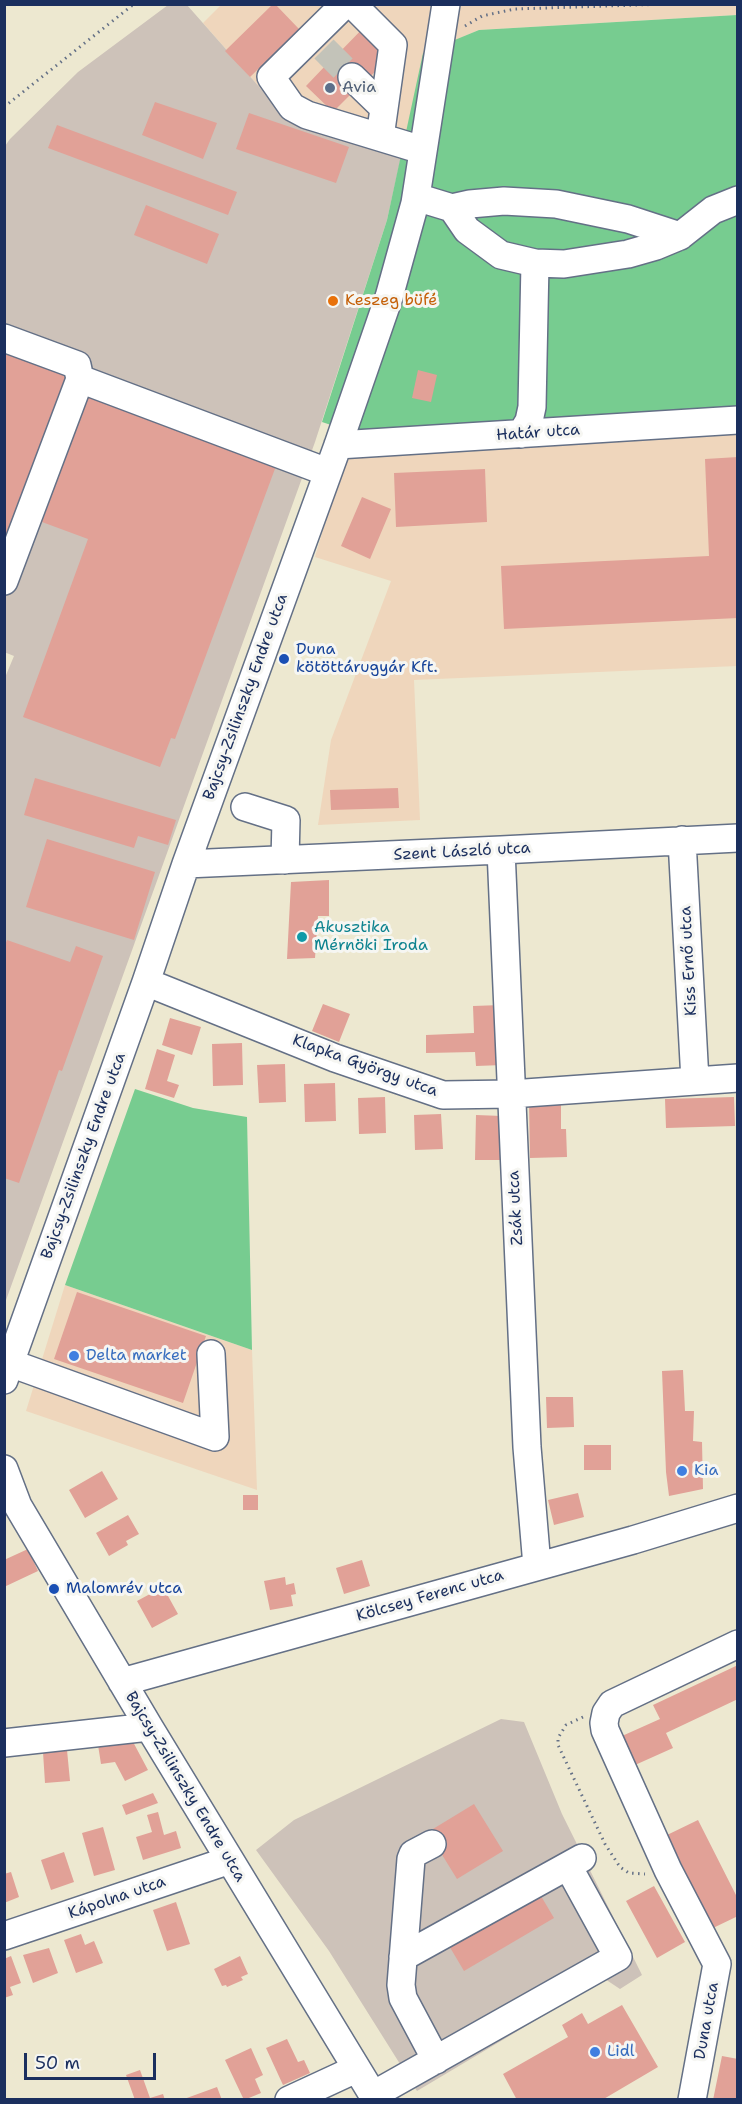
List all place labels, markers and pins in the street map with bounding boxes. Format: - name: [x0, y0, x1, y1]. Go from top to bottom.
- place label: Avia: [342, 78, 376, 98]
- marker: Avia: [323, 81, 337, 95]
- place label: Keszeg büfé: [345, 291, 437, 311]
- marker: Keszeg büfé: [326, 294, 340, 308]
- place label: Duna kötöttárugyár Kft.: [296, 640, 438, 678]
- marker: Duna kötöttárugyár Kft.: [277, 652, 291, 666]
- place label: Akusztika Mérnöki Iroda: [314, 918, 428, 956]
- marker: Akusztika Mérnöki Iroda: [295, 930, 309, 944]
- place label: Delta market: [86, 1346, 187, 1366]
- marker: Delta market: [67, 1349, 81, 1363]
- place label: Kia: [694, 1461, 718, 1481]
- marker: Kia: [675, 1464, 689, 1478]
- place label: Malomrév utca: [66, 1579, 182, 1599]
- marker: Malomrév utca: [47, 1582, 61, 1596]
- place label: Lidl: [607, 2042, 635, 2062]
- marker: Lidl: [588, 2045, 602, 2059]

